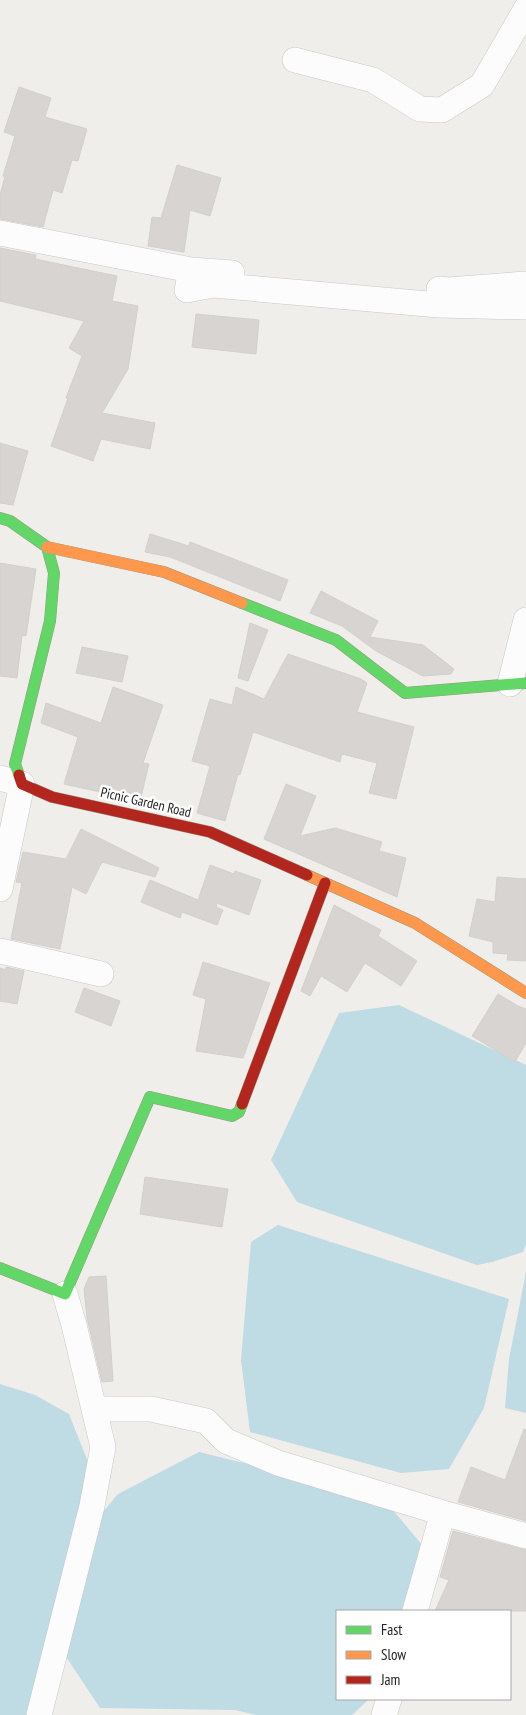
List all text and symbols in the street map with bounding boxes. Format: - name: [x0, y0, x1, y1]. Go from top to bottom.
- street label: Picnic Garden Road: [99, 783, 193, 821]
- legend: [336, 1610, 511, 1700]
- text: Fast: [381, 1620, 402, 1639]
- text: Slow: [381, 1645, 406, 1664]
- text: Jam: [380, 1670, 400, 1689]

